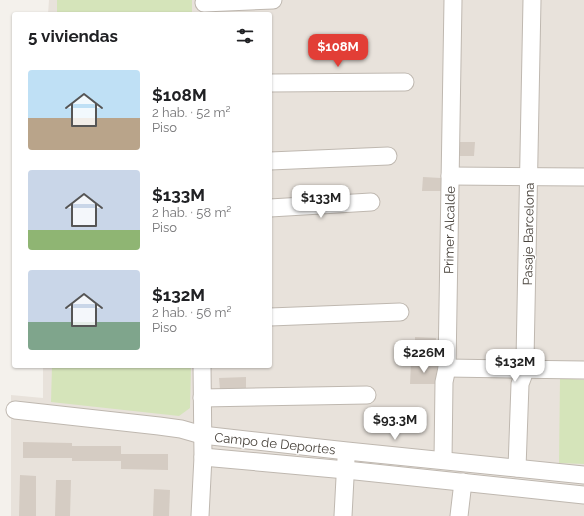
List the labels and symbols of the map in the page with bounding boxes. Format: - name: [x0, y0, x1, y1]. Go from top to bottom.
- pin: $108M: [310, 34, 366, 68]
- street label: Pasaje Barcelona: [520, 182, 537, 286]
- pin: $133M: [293, 185, 349, 219]
- street label: Primer Alcalde: [441, 186, 458, 274]
- pin: $226M: [396, 340, 452, 374]
- pin: $132M: [487, 349, 543, 383]
- pin: $93.3M: [362, 407, 428, 441]
- street label: Campo de Deportes: [214, 430, 336, 457]

